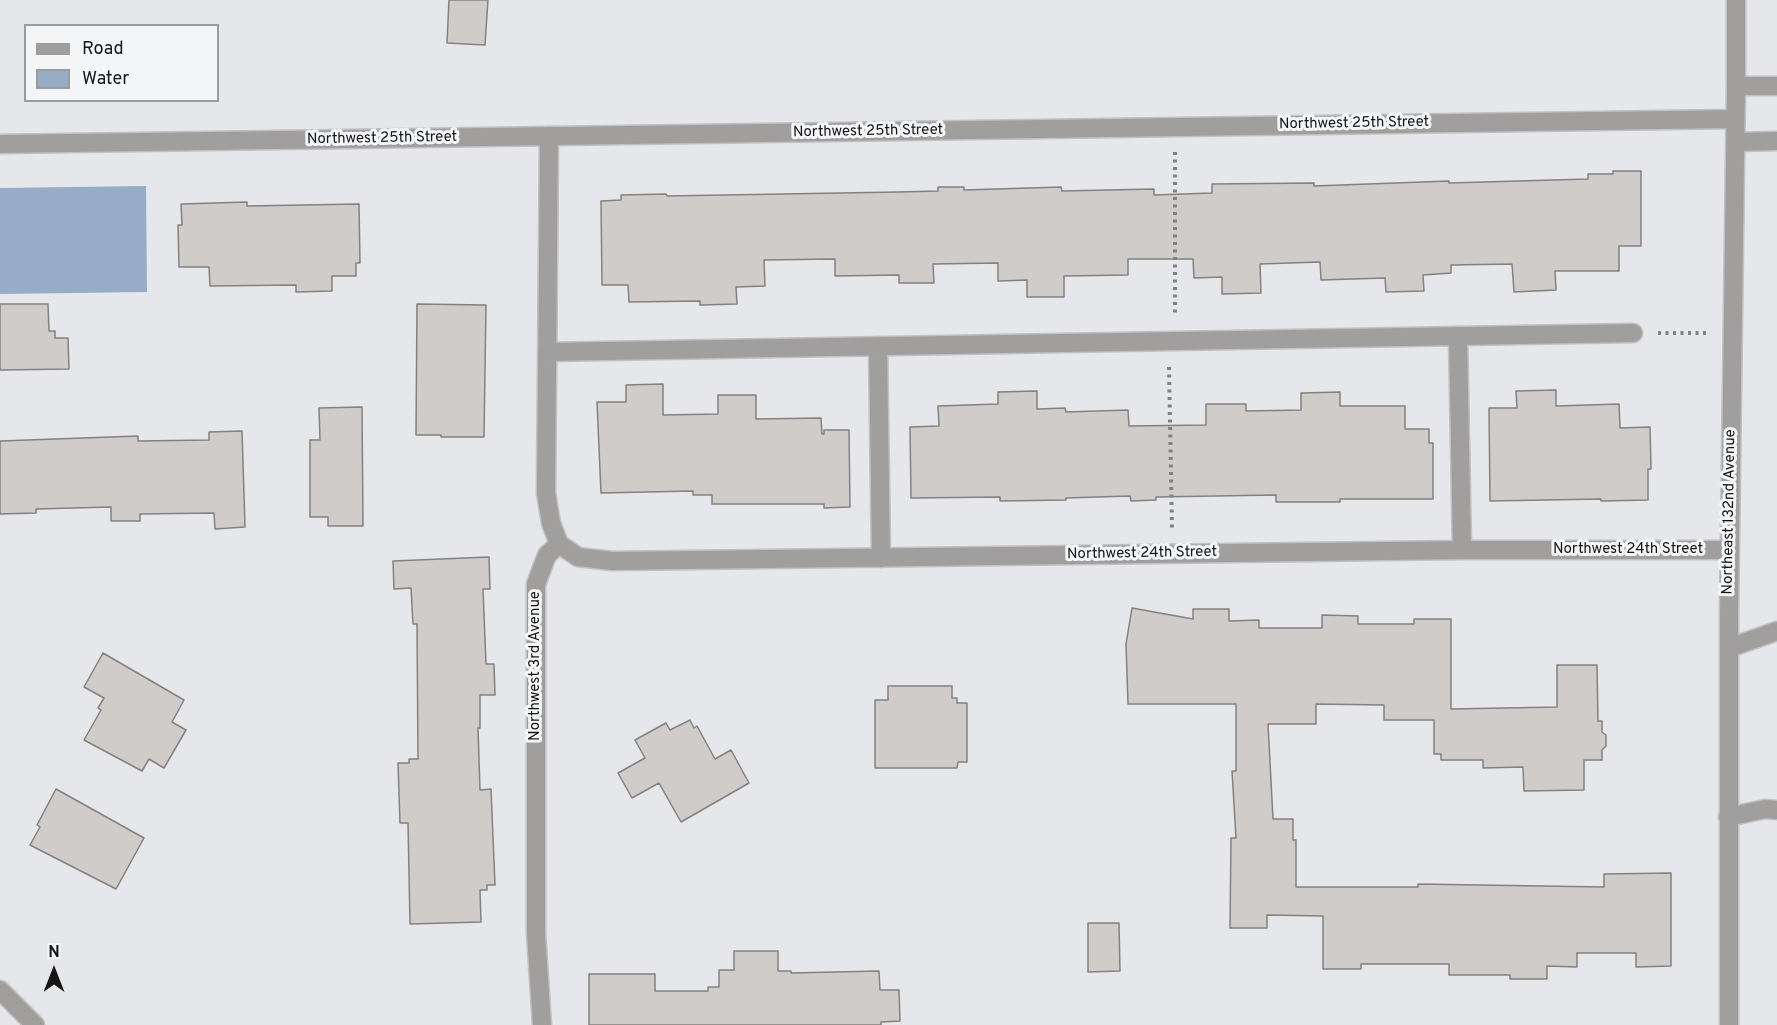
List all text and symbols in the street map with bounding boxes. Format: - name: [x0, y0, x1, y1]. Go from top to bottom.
- legend: [24, 24, 219, 102]
- text: Road: [82, 38, 124, 61]
- text: Water: [82, 68, 129, 91]
- street label: Northwest 25th Street: [1279, 114, 1429, 134]
- street label: Northwest 25th Street: [793, 122, 943, 142]
- street label: Northwest 25th Street: [307, 129, 457, 149]
- street label: Northeast 132nd Avenue: [1720, 429, 1740, 595]
- street label: Northwest 24th Street: [1553, 541, 1703, 559]
- street label: Northwest 24th Street: [1067, 544, 1217, 564]
- street label: Northwest 3rd Avenue: [527, 591, 545, 741]
- north arrow: [24, 941, 84, 1001]
- text: N: [48, 943, 60, 963]

